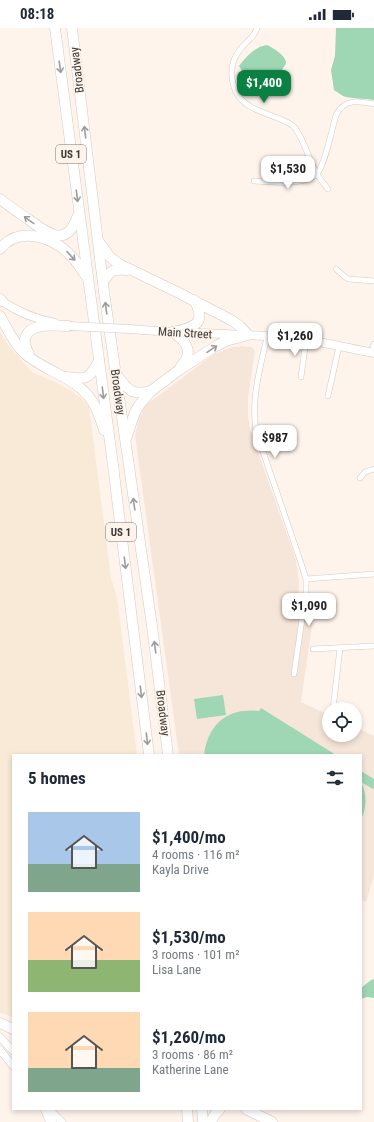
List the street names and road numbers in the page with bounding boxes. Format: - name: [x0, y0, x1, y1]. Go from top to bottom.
- street label: Broadway: [67, 46, 87, 94]
- road number: US 1: [56, 145, 86, 163]
- street label: Main Street: [158, 325, 213, 341]
- street label: Broadway: [108, 368, 128, 416]
- road number: US 1: [106, 523, 136, 541]
- street label: Broadway: [153, 689, 173, 737]

